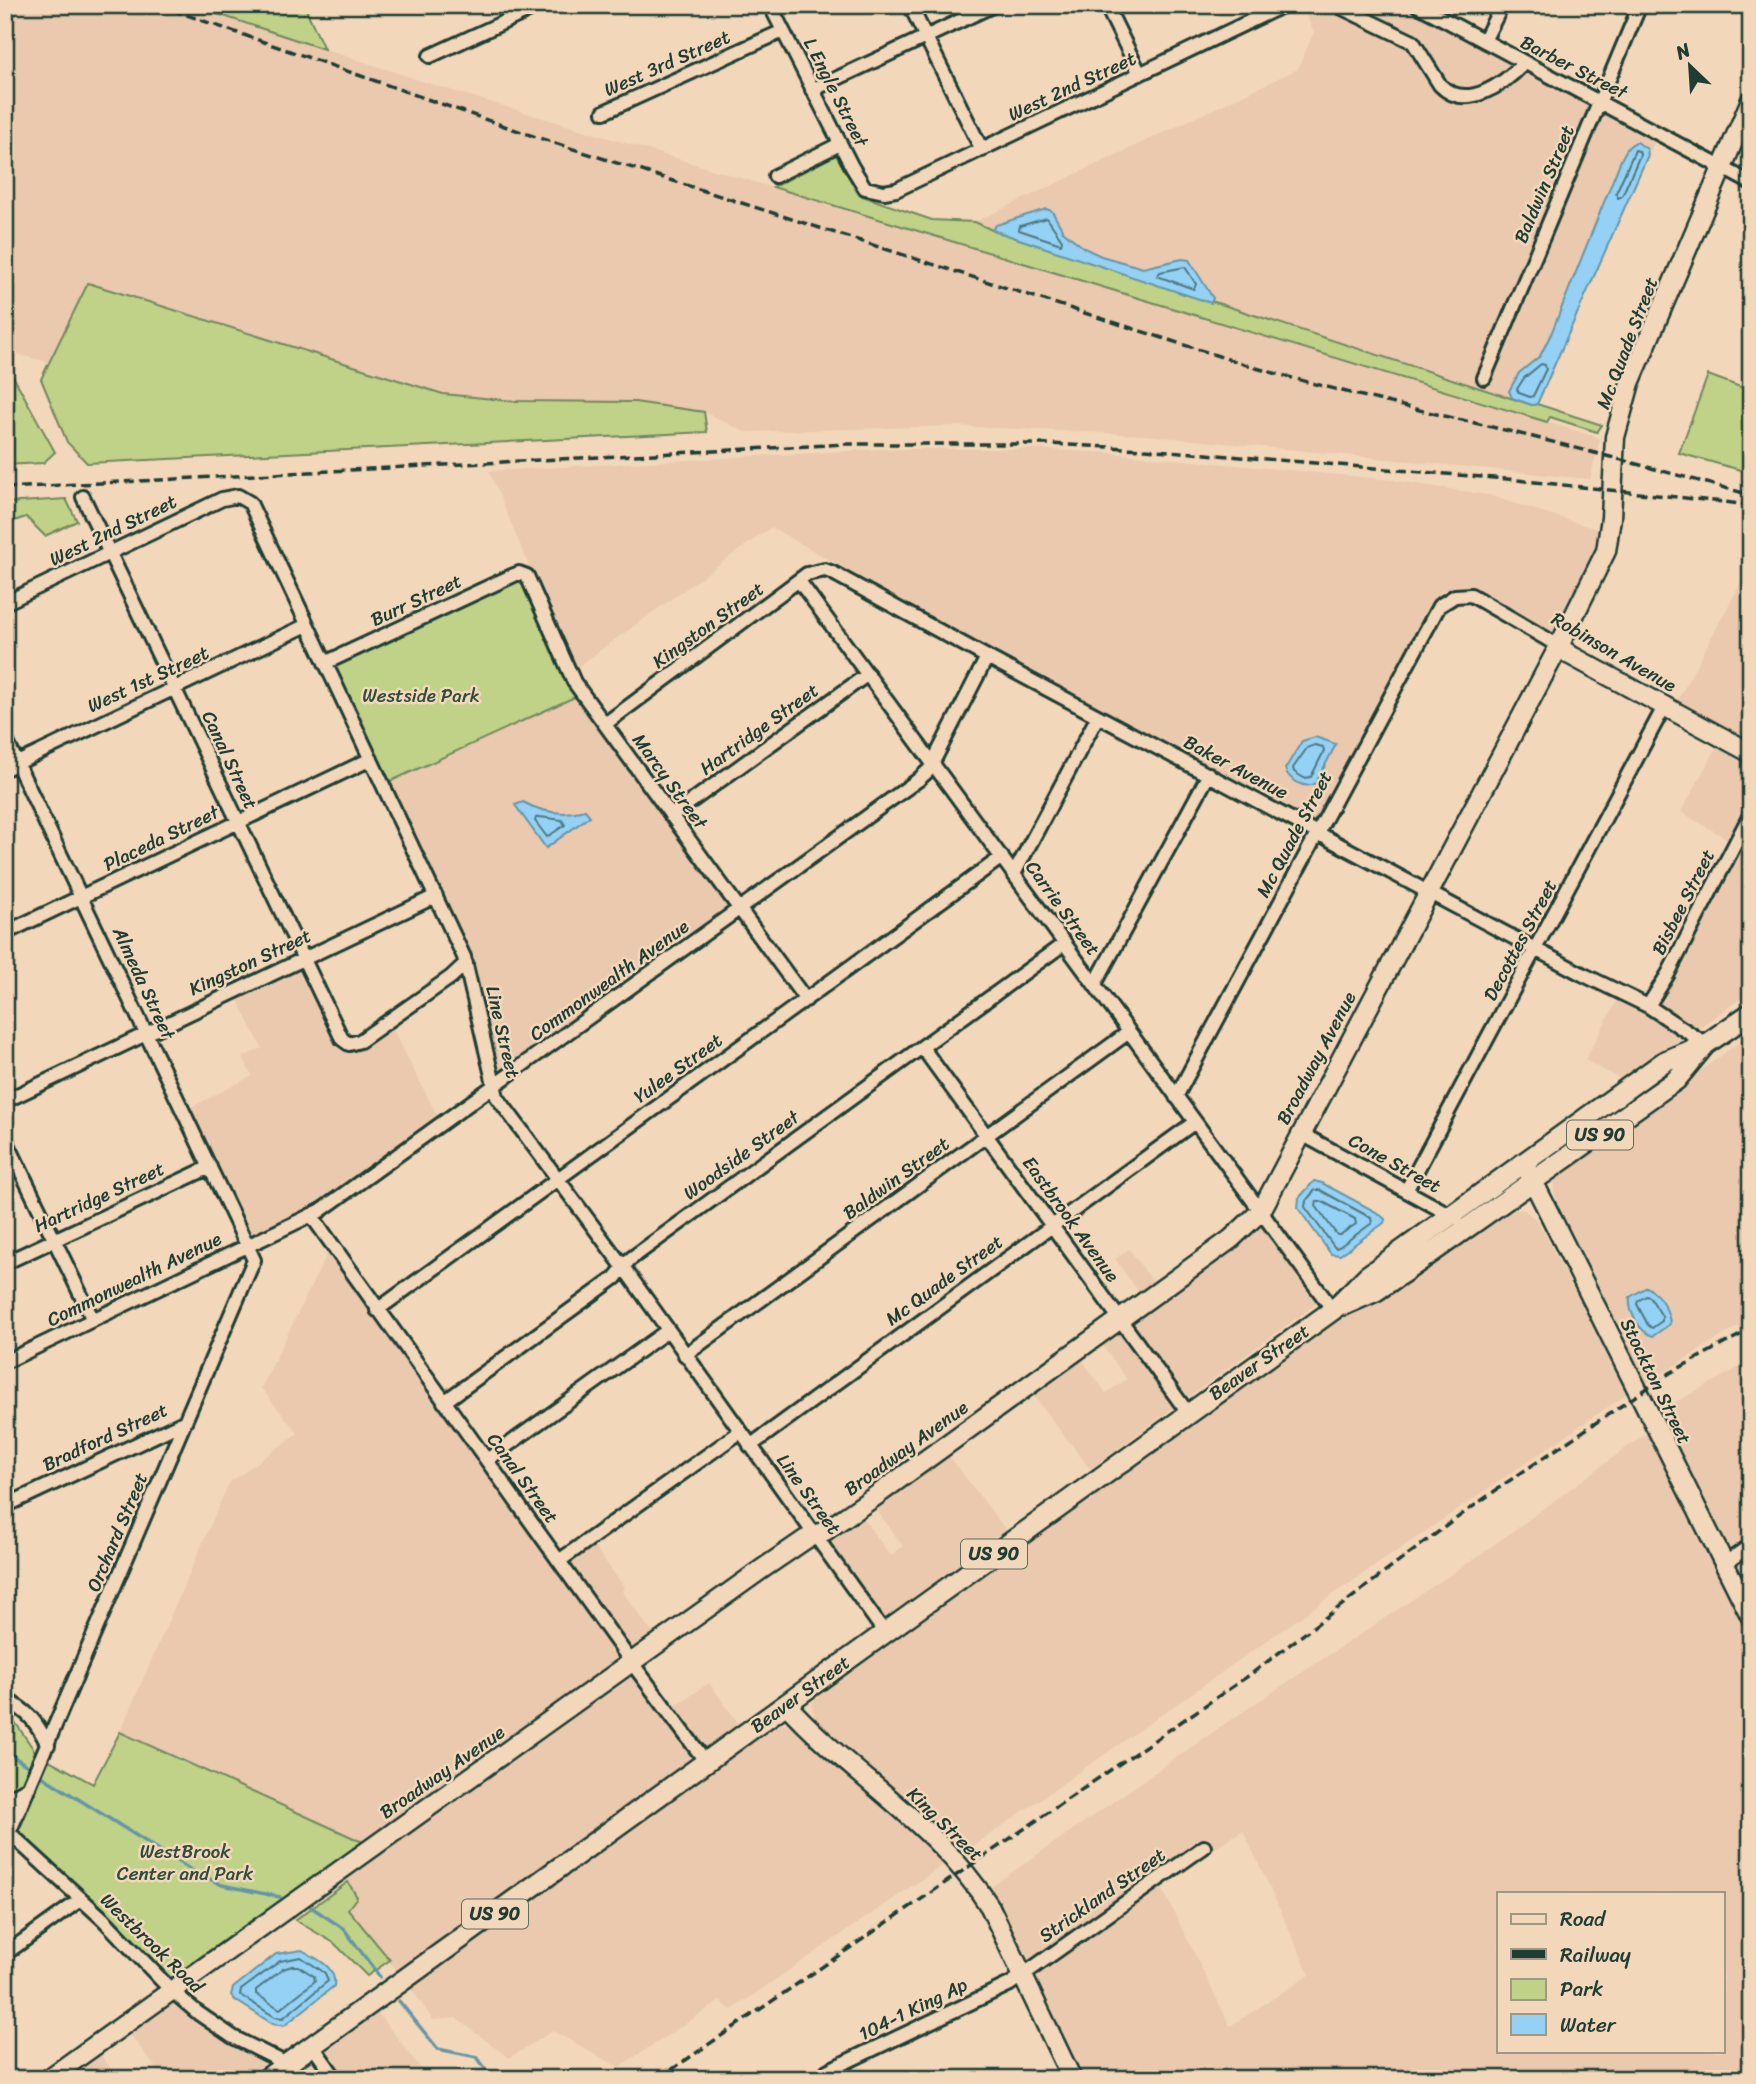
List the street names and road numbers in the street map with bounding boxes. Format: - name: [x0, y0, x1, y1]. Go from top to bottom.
- street label: West 3rd Street: [598, 20, 736, 106]
- street label: Barber Street: [1515, 26, 1635, 109]
- street label: L Engle Street: [794, 32, 878, 154]
- street label: West 2nd Street: [1002, 42, 1142, 130]
- street label: Baldwin Street: [1504, 120, 1584, 248]
- street label: Mc Quade Street: [1587, 272, 1667, 414]
- street label: West 2nd Street: [44, 485, 182, 575]
- street label: Burr Street: [365, 564, 467, 636]
- street label: Kingston Street: [645, 573, 771, 677]
- street label: Robinson Avenue: [1545, 603, 1683, 701]
- street label: West 1st Street: [81, 636, 215, 722]
- street label: Hartridge Street: [692, 674, 826, 784]
- street label: Canal Street: [193, 705, 267, 815]
- street label: Baker Avenue: [1178, 725, 1295, 809]
- street label: Marcy Street: [624, 726, 717, 837]
- street label: Mc Quade Street: [1247, 765, 1341, 903]
- street label: Placeda Street: [97, 795, 226, 880]
- street label: Bisbee Street: [1642, 843, 1724, 961]
- street label: Carrie Street: [1017, 853, 1109, 963]
- street label: Decottes Street: [1474, 873, 1566, 1007]
- street label: Commonwealth Avenue: [522, 910, 696, 1050]
- street label: Kingston Street: [183, 919, 317, 1005]
- street label: Almeda Street: [103, 920, 185, 1046]
- street label: Line Street: [476, 982, 530, 1082]
- street label: Broadway Avenue: [1267, 985, 1365, 1131]
- street label: Yulee Street: [626, 1024, 730, 1112]
- street label: Woodside Street: [676, 1101, 807, 1209]
- road number: US 90: [1567, 1120, 1633, 1150]
- street label: Cone Street: [1343, 1124, 1447, 1202]
- street label: Baldwin Street: [835, 1128, 957, 1228]
- street label: Eastbrook Avenue: [1014, 1149, 1128, 1289]
- street label: Hartridge Street: [28, 1152, 170, 1242]
- street label: Commonwealth Avenue: [41, 1222, 227, 1336]
- street label: Mc Quade Street: [878, 1226, 1010, 1334]
- street label: Stockton Street: [1611, 1312, 1701, 1450]
- street label: Beaver Street: [1202, 1315, 1316, 1409]
- street label: Broadway Avenue: [837, 1391, 975, 1505]
- street label: Bradford Street: [37, 1393, 173, 1481]
- street label: Canal Street: [478, 1425, 568, 1531]
- street label: Line Street: [768, 1446, 850, 1542]
- street label: Orchard Street: [77, 1467, 157, 1597]
- road number: US 90: [961, 1540, 1027, 1568]
- street label: Beaver Street: [743, 1646, 857, 1742]
- street label: Broadway Avenue: [372, 1716, 512, 1828]
- street label: King Street: [899, 1779, 991, 1869]
- street label: Strickland Street: [1032, 1839, 1172, 1951]
- street label: Westbrook Road: [92, 1885, 213, 2003]
- road number: US 90: [462, 1900, 528, 1928]
- street label: 104-1 King Ap: [853, 1968, 973, 2050]

